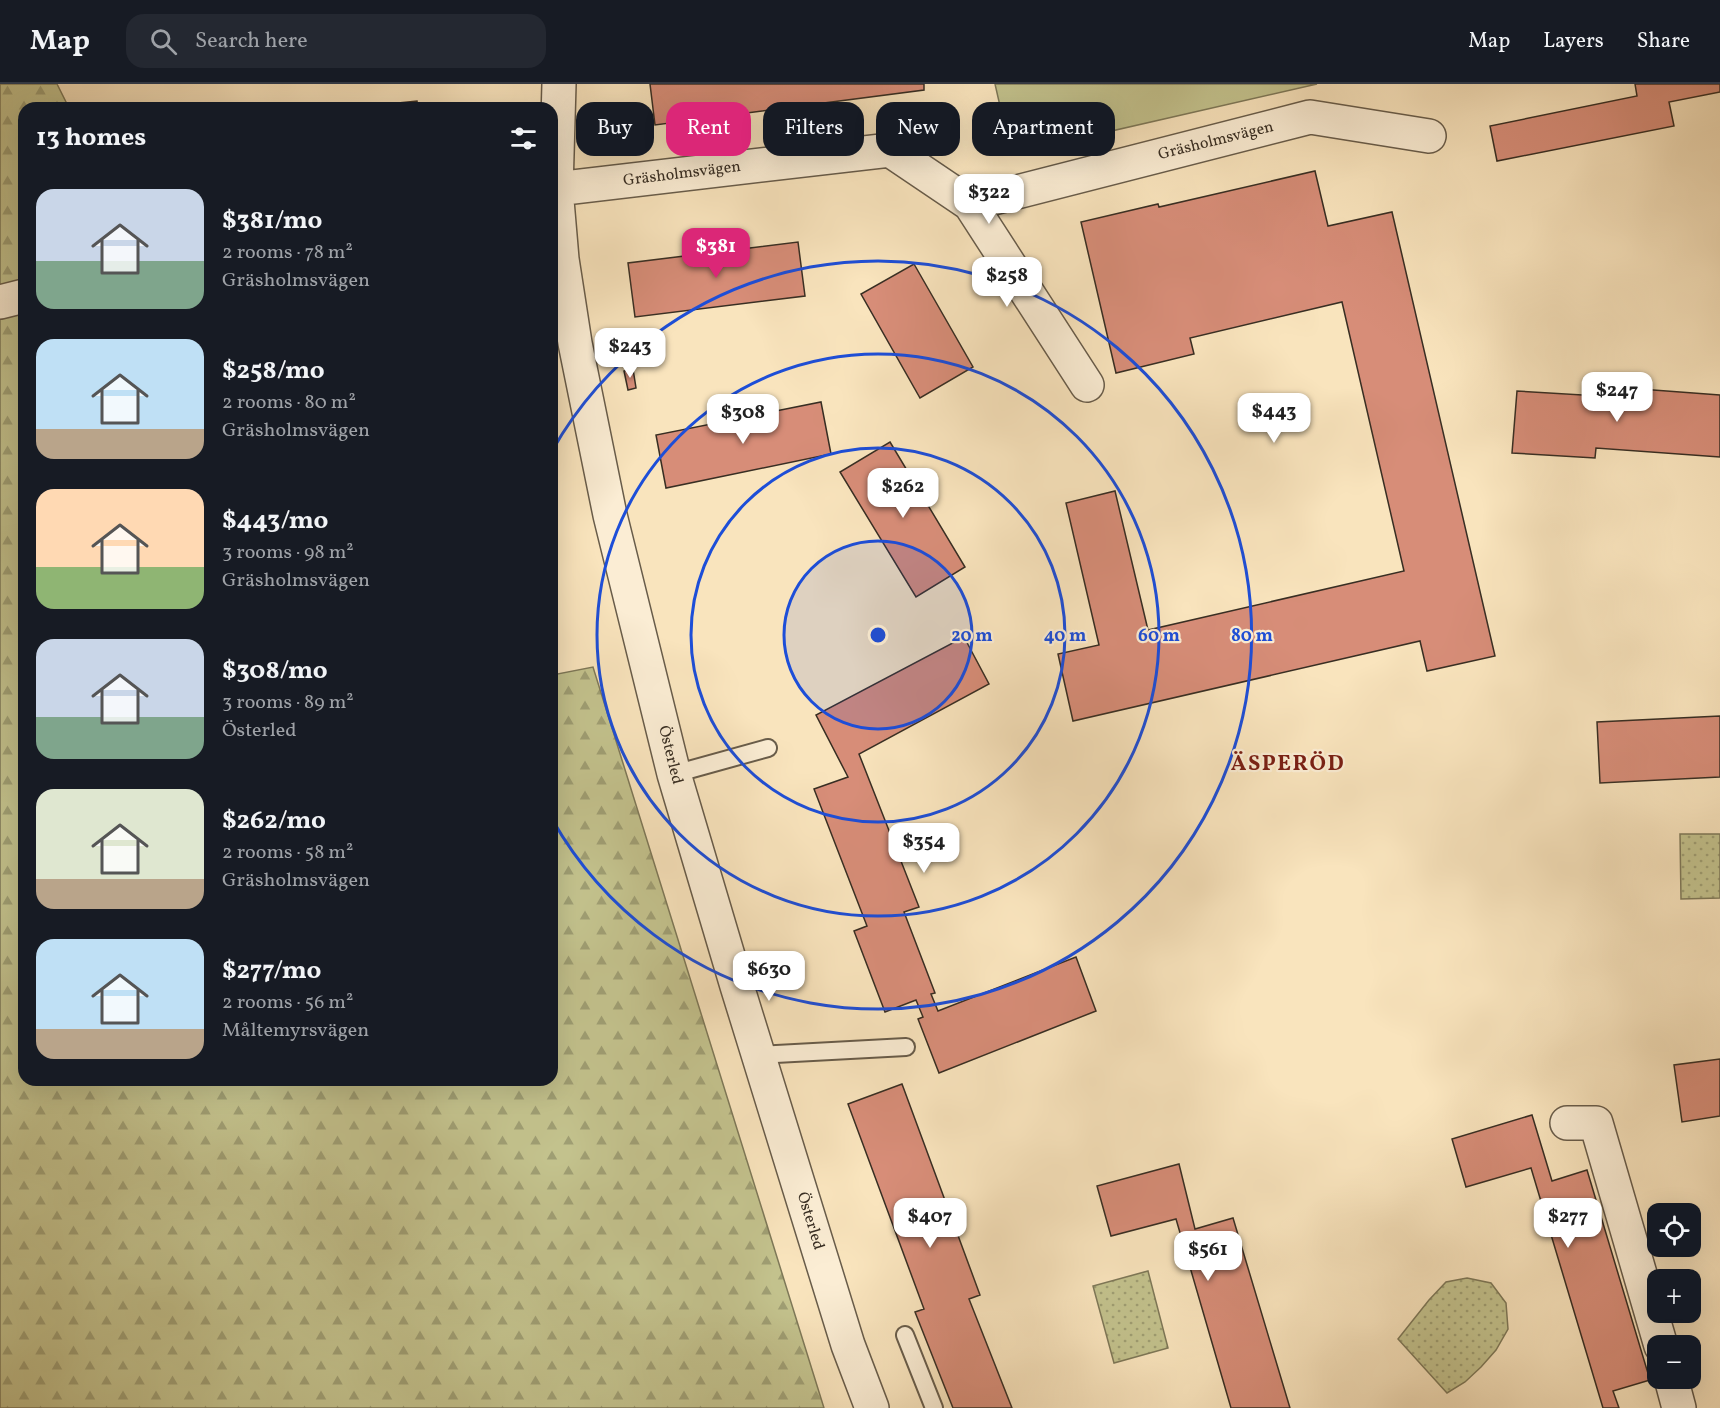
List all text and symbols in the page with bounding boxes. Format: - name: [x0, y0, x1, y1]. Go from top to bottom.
- search box: [126, 14, 546, 68]
- text: Map: [30, 22, 90, 61]
- icon: search: [147, 25, 180, 58]
- text: Search here: [195, 26, 308, 57]
- text: Map: [1468, 27, 1510, 56]
- text: Layers: [1543, 27, 1604, 56]
- text: Share: [1637, 27, 1690, 56]
- chip: Buy: [576, 102, 654, 156]
- chip: Rent: [666, 102, 751, 156]
- chip: Filters: [763, 102, 864, 156]
- chip: New: [876, 102, 960, 156]
- chip: Apartment: [972, 102, 1115, 156]
- street label: Gräsholmsvägen: [1156, 116, 1276, 166]
- text: 13 homes: [36, 120, 146, 156]
- icon: filters: [507, 122, 540, 155]
- street label: Gräsholmsvägen: [622, 156, 742, 192]
- pin: $322: [953, 174, 1025, 225]
- text: $322: [968, 179, 1010, 207]
- text: $381/mo: [222, 203, 322, 239]
- icon: home: [84, 213, 156, 285]
- pin: $381: [680, 228, 752, 279]
- text: $381: [696, 233, 736, 261]
- text: 2 rooms · 78 m²: [222, 239, 353, 267]
- pin: $258: [971, 257, 1043, 308]
- text: $258: [986, 262, 1028, 290]
- text: Gräsholmsvägen: [222, 267, 370, 295]
- pin: $243: [594, 328, 666, 379]
- text: $243: [609, 333, 651, 361]
- text: $258/mo: [222, 353, 325, 389]
- icon: home: [84, 363, 156, 435]
- pin: $247: [1581, 372, 1653, 423]
- text: $247: [1596, 377, 1638, 405]
- text: 2 rooms · 80 m²: [222, 389, 356, 417]
- pin: $443: [1238, 393, 1310, 444]
- pin: $308: [707, 394, 779, 445]
- text: $443: [1252, 398, 1296, 426]
- text: $308: [721, 399, 765, 427]
- text: Gräsholmsvägen: [222, 417, 370, 445]
- pin: $262: [867, 468, 939, 519]
- text: $262: [882, 473, 924, 501]
- text: $443/mo: [222, 503, 328, 539]
- icon: home: [84, 513, 156, 585]
- text: 3 rooms · 98 m²: [222, 539, 354, 567]
- text: Gräsholmsvägen: [222, 567, 370, 595]
- text: 20 m: [951, 624, 993, 649]
- text: 40 m: [1044, 624, 1086, 649]
- text: 60 m: [1138, 624, 1180, 649]
- text: 80 m: [1231, 624, 1273, 649]
- centre of rings: [868, 625, 888, 645]
- text: $308/mo: [222, 653, 328, 689]
- icon: home: [84, 663, 156, 735]
- text: 3 rooms · 89 m²: [222, 689, 354, 717]
- text: Österled: [222, 717, 297, 745]
- street label: Österled: [652, 723, 688, 787]
- district label: ÄSPERÖD: [1231, 749, 1345, 780]
- text: $262/mo: [222, 803, 326, 839]
- icon: home: [84, 813, 156, 885]
- pin: $354: [888, 823, 960, 874]
- text: $354: [902, 828, 946, 856]
- text: 2 rooms · 58 m²: [222, 839, 353, 867]
- text: Gräsholmsvägen: [222, 867, 370, 895]
- pin: $630: [733, 951, 805, 1002]
- text: $277/mo: [222, 953, 321, 989]
- text: $630: [747, 956, 791, 984]
- icon: home: [84, 963, 156, 1035]
- text: 2 rooms · 56 m²: [222, 989, 353, 1017]
- text: Måltemyrsvägen: [222, 1017, 369, 1045]
- street label: Österled: [791, 1189, 829, 1253]
- pin: $407: [894, 1198, 966, 1249]
- pin: $277: [1532, 1198, 1604, 1249]
- text: $407: [908, 1203, 952, 1231]
- text: $277: [1548, 1203, 1588, 1231]
- map controls: [1647, 1203, 1701, 1389]
- button: locate: [1647, 1203, 1701, 1257]
- pin: $561: [1172, 1231, 1244, 1282]
- text: $561: [1188, 1236, 1228, 1264]
- button: +: [1647, 1269, 1701, 1323]
- button: −: [1647, 1335, 1701, 1389]

